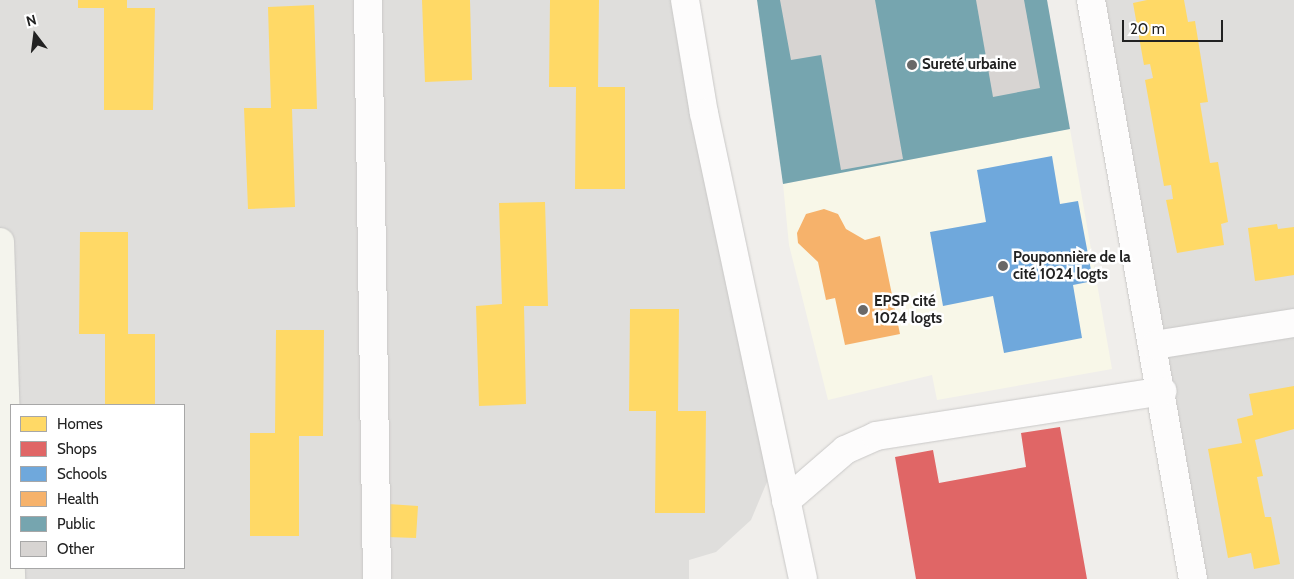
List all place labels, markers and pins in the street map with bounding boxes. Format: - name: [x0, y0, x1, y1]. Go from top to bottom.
- place label: Sureté urbaine: [922, 56, 1017, 74]
- marker: Sureté urbaine: [906, 59, 918, 71]
- place label: Pouponnière de la cité 1024 logts: [1013, 248, 1131, 283]
- marker: Pouponnière de la cité 1024 logts: [997, 260, 1009, 272]
- place label: EPSP cité 1024 logts: [874, 292, 942, 327]
- marker: EPSP cité 1024 logts: [856, 303, 870, 317]

